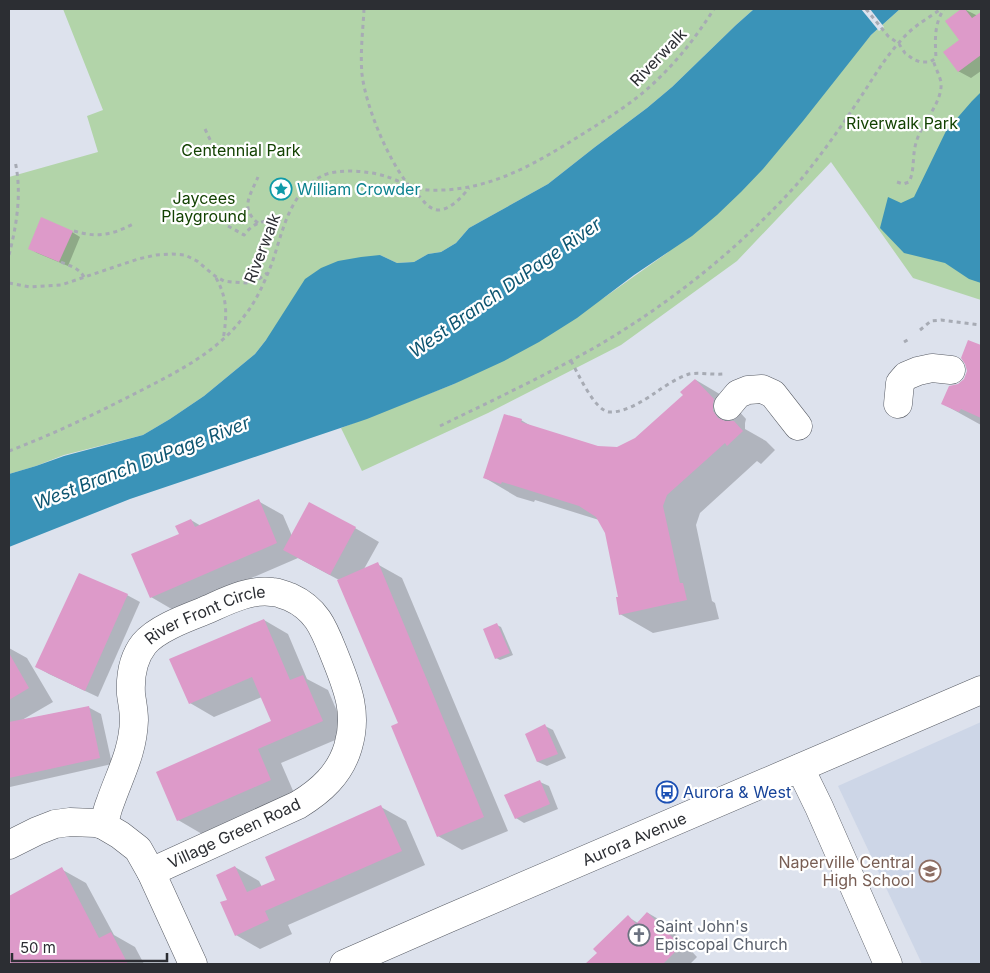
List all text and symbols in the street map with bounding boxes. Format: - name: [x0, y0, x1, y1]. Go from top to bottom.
- street label: Riverwalk: [625, 24, 691, 90]
- park label: Riverwalk Park: [846, 113, 958, 133]
- park label: Centennial Park: [181, 140, 301, 160]
- place icon: William Crowder: [269, 177, 293, 201]
- place label: William Crowder: [297, 179, 420, 199]
- park label: Jaycees Playground: [161, 188, 247, 226]
- street label: Riverwalk: [240, 210, 285, 286]
- water label: West Branch DuPage River: [405, 213, 606, 362]
- water label: West Branch DuPage River: [31, 411, 254, 513]
- street label: River Front Circle: [140, 581, 266, 648]
- bus stop icon: Aurora & West: [655, 780, 679, 804]
- place label: Aurora & West: [683, 782, 791, 802]
- street label: Village Green Road: [164, 793, 304, 873]
- street label: Aurora Avenue: [579, 808, 689, 870]
- place label: Naperville Central High School: [779, 852, 914, 890]
- school or university icon: Naperville Central High School: [918, 859, 942, 883]
- place label: Saint John's Episcopal Church: [655, 916, 788, 954]
- church icon: Saint John's Episcopal Church: [627, 923, 651, 947]
- scale bar: [12, 930, 168, 962]
- text: 50 m: [20, 938, 56, 957]

